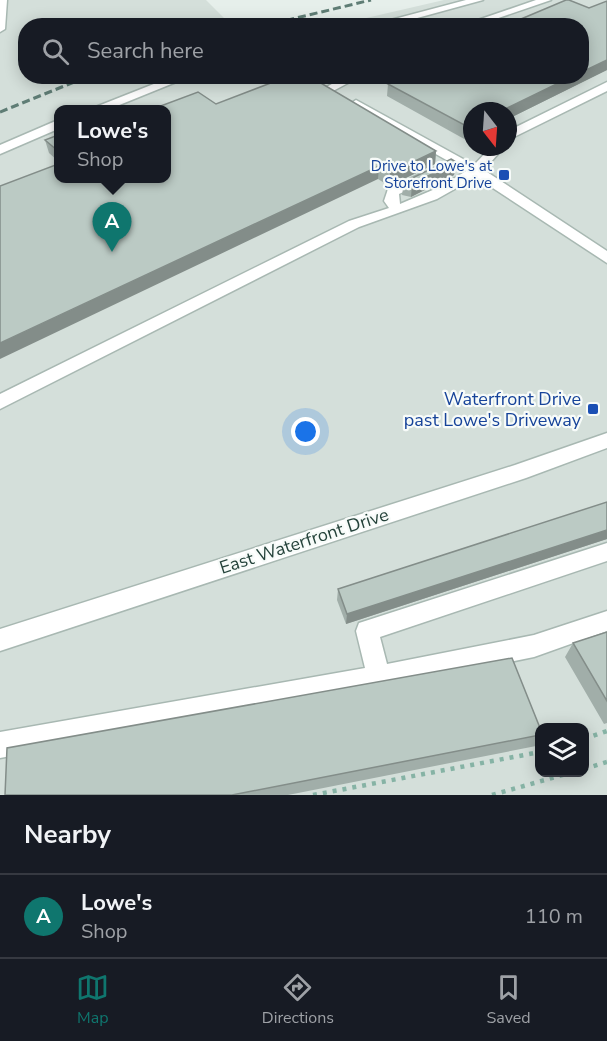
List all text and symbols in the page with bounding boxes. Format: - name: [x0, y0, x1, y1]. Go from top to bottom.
- search box: [18, 18, 589, 84]
- icon: search: [39, 35, 72, 68]
- text: Search here: [87, 36, 204, 66]
- north arrow: [463, 102, 517, 156]
- popup: [54, 105, 171, 183]
- text: Lowe's: [77, 116, 148, 146]
- text: Shop: [77, 146, 123, 173]
- place label: Drive to Lowe's at Storefront Drive: [371, 156, 493, 193]
- marker: Drive to Lowe's at Storefront Drive: [497, 168, 511, 182]
- pin: A: [92, 202, 132, 252]
- place label: Waterfront Drive past Lowe's Driveway: [404, 387, 582, 432]
- marker: Waterfront Drive past Lowe's Driveway: [586, 402, 600, 416]
- your location: [291, 417, 320, 446]
- street label: East Waterfront Drive: [216, 502, 392, 580]
- map controls: [535, 723, 589, 777]
- button: layers: [535, 723, 589, 777]
- text: Nearby: [24, 817, 111, 852]
- text: Lowe's: [81, 888, 152, 918]
- text: A: [36, 903, 51, 930]
- text: 110 m: [525, 903, 583, 930]
- text: Shop: [81, 918, 127, 945]
- tab: Map: [76, 971, 109, 1029]
- tab: Directions: [262, 971, 334, 1029]
- tab: Saved: [487, 971, 531, 1029]

